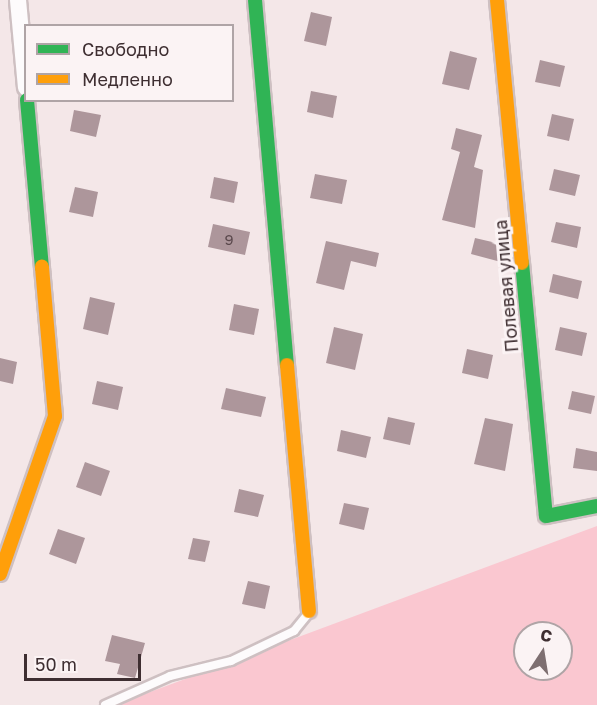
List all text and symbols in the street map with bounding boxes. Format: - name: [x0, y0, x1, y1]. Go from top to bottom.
- legend: [24, 24, 234, 102]
- text: Свободно: [82, 38, 169, 60]
- text: Медленно: [82, 68, 173, 90]
- street label: Полевая улица: [489, 219, 523, 353]
- house number: 9: [224, 231, 234, 249]
- north arrow: [513, 621, 573, 681]
- text: С: [539, 624, 554, 646]
- scale bar: [27, 642, 144, 680]
- text: 50 m: [35, 653, 77, 675]

